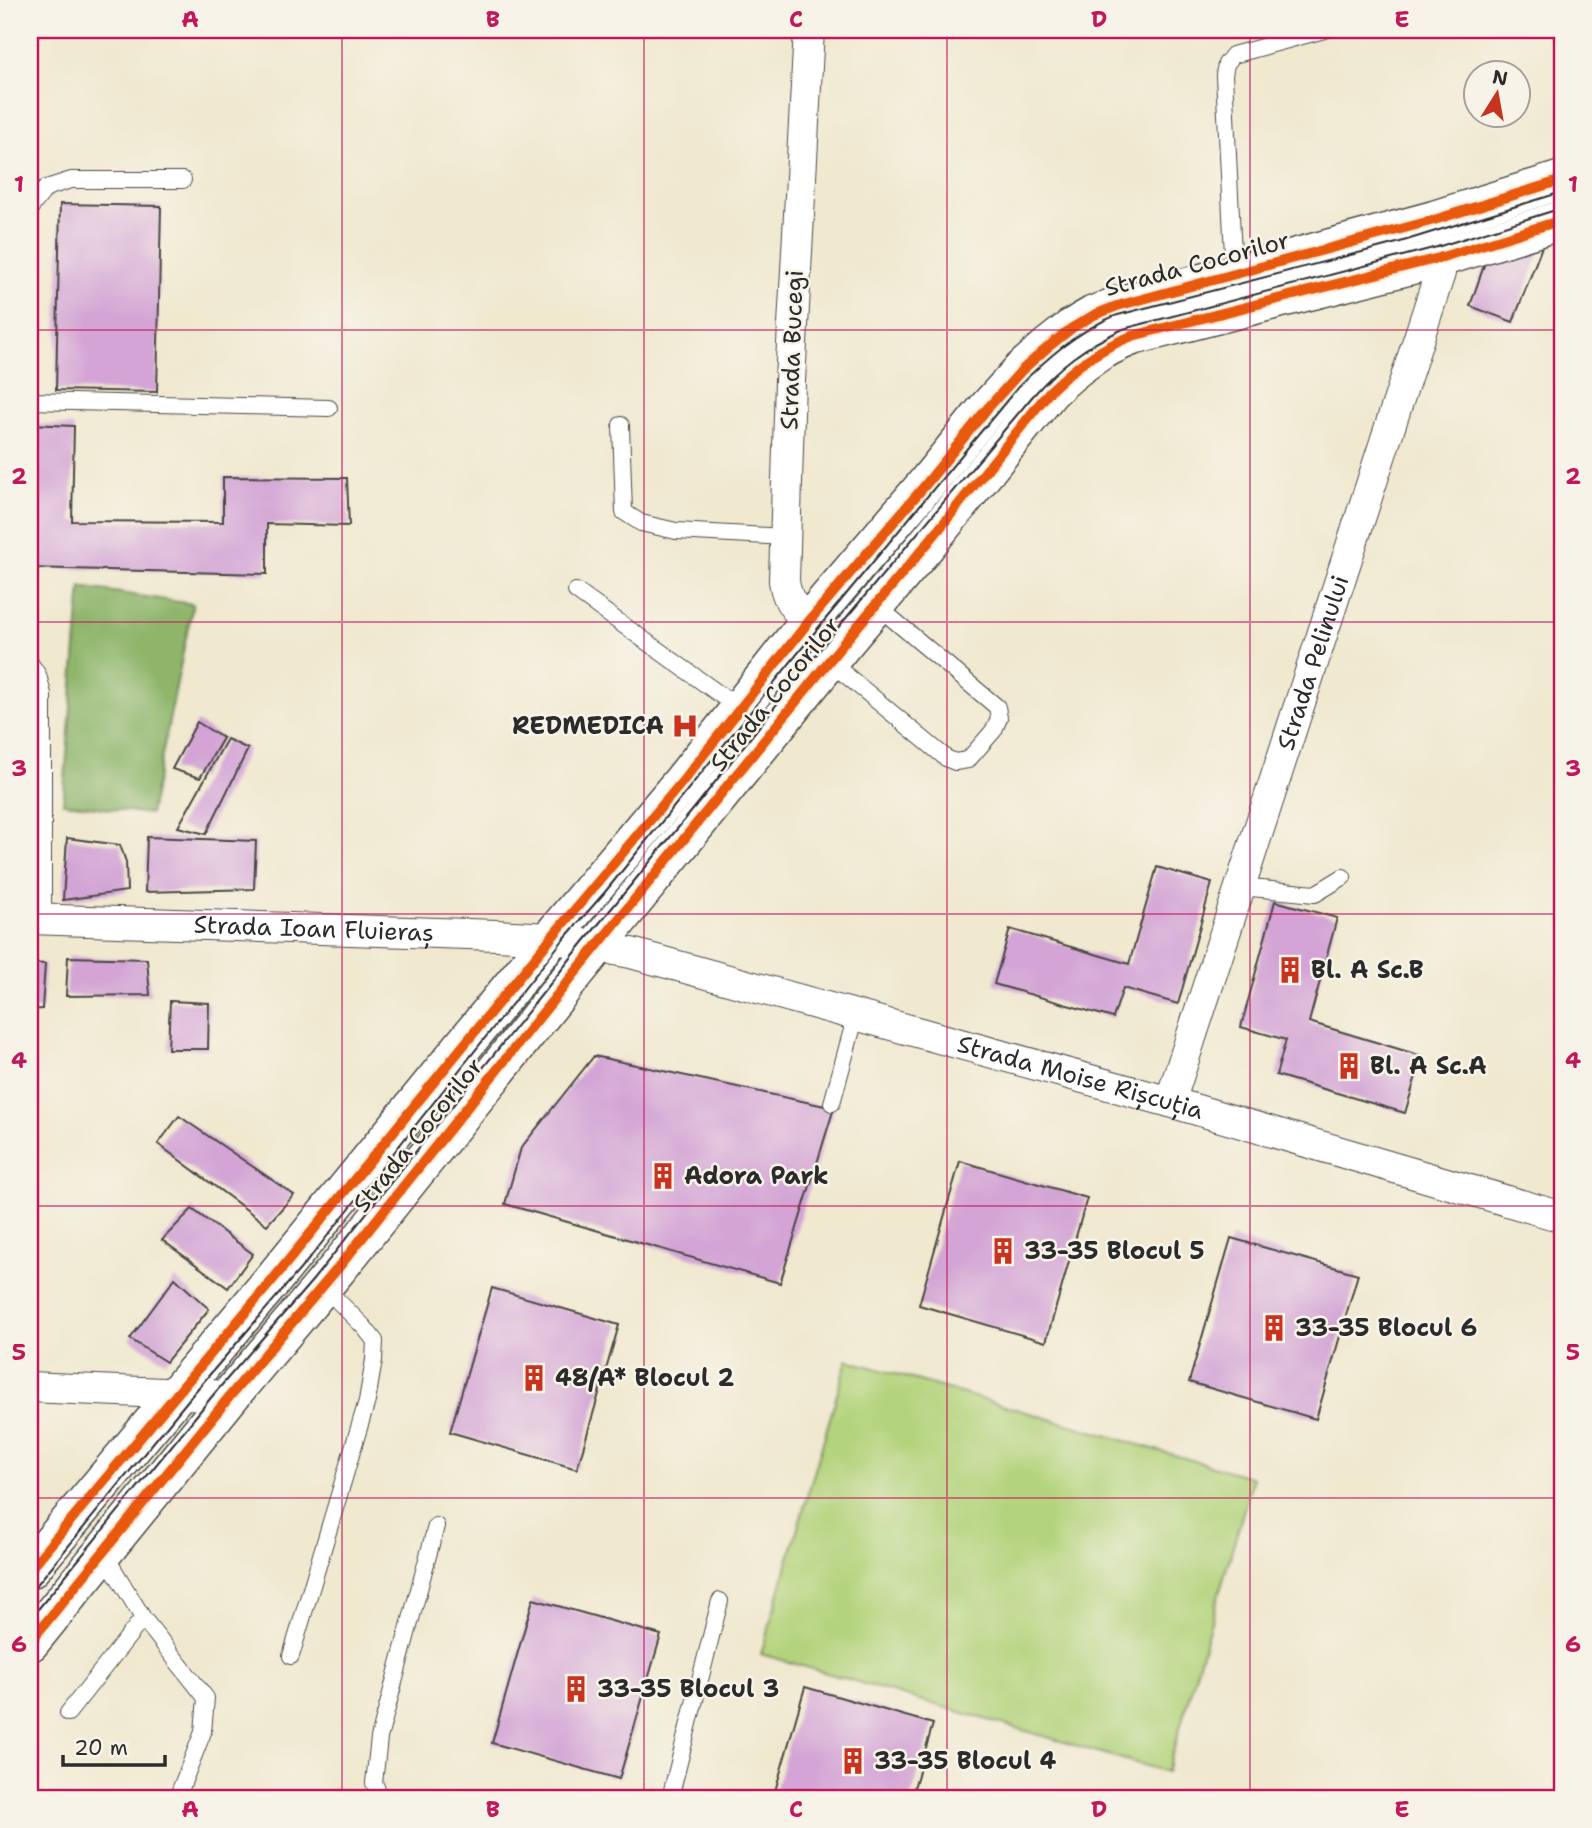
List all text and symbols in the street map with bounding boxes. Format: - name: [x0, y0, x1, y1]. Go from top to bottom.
- text: A: [181, 4, 199, 34]
- text: B: [486, 4, 500, 34]
- text: C: [789, 4, 803, 34]
- text: D: [1091, 4, 1107, 34]
- text: E: [1394, 4, 1410, 34]
- north arrow: [1462, 60, 1532, 130]
- text: N: [1490, 64, 1510, 92]
- text: 1: [14, 169, 24, 199]
- text: 1: [1568, 169, 1578, 199]
- street label: Strada Cocorilor: [1101, 224, 1293, 304]
- street label: Strada Bucegi: [773, 269, 811, 431]
- text: 2: [11, 461, 27, 491]
- text: 2: [1565, 461, 1581, 491]
- street label: Strada Pelinului: [1270, 571, 1356, 754]
- street label: Strada Cocorilor: [703, 610, 847, 778]
- place label: REDMEDICA: [512, 710, 664, 742]
- hospital icon: REDMEDICA: [670, 711, 700, 741]
- text: 3: [11, 753, 27, 783]
- text: 3: [1565, 753, 1581, 783]
- street label: Strada Ioan Fluieraș: [193, 909, 434, 949]
- place label: Bl. A Sc.B: [1311, 954, 1424, 986]
- building icon: Bl. A Sc.B: [1275, 955, 1305, 985]
- street label: Strada Moise Rișcuția: [954, 1028, 1207, 1127]
- text: 4: [11, 1045, 27, 1075]
- text: 4: [1565, 1045, 1581, 1075]
- place label: Bl. A Sc.A: [1370, 1050, 1487, 1082]
- street label: Strada Cocorilor: [346, 1051, 490, 1219]
- building icon: Bl. A Sc.A: [1334, 1051, 1364, 1081]
- place label: Adora Park: [684, 1160, 829, 1192]
- building icon: Adora Park: [648, 1161, 678, 1191]
- place label: 33-35 Blocul 5: [1024, 1235, 1205, 1267]
- building icon: 33-35 Blocul 5: [988, 1236, 1018, 1266]
- place label: 33-35 Blocul 6: [1295, 1312, 1477, 1344]
- building icon: 33-35 Blocul 6: [1259, 1313, 1289, 1343]
- text: 5: [12, 1337, 26, 1367]
- text: 5: [1566, 1337, 1580, 1367]
- place label: 48/A* Blocul 2: [555, 1362, 734, 1394]
- building icon: 48/A* Blocul 2: [519, 1363, 549, 1393]
- text: 6: [11, 1629, 27, 1659]
- text: 6: [1565, 1629, 1581, 1659]
- place label: 33-35 Blocul 3: [597, 1673, 779, 1705]
- building icon: 33-35 Blocul 3: [561, 1674, 591, 1704]
- scale bar: [63, 1723, 164, 1767]
- text: 20 m: [74, 1734, 128, 1762]
- place label: 33-35 Blocul 4: [874, 1745, 1057, 1777]
- building icon: 33-35 Blocul 4: [838, 1746, 868, 1776]
- text: A: [181, 1794, 199, 1824]
- text: B: [486, 1794, 500, 1824]
- text: C: [789, 1794, 803, 1824]
- text: D: [1091, 1794, 1107, 1824]
- text: E: [1394, 1794, 1410, 1824]

